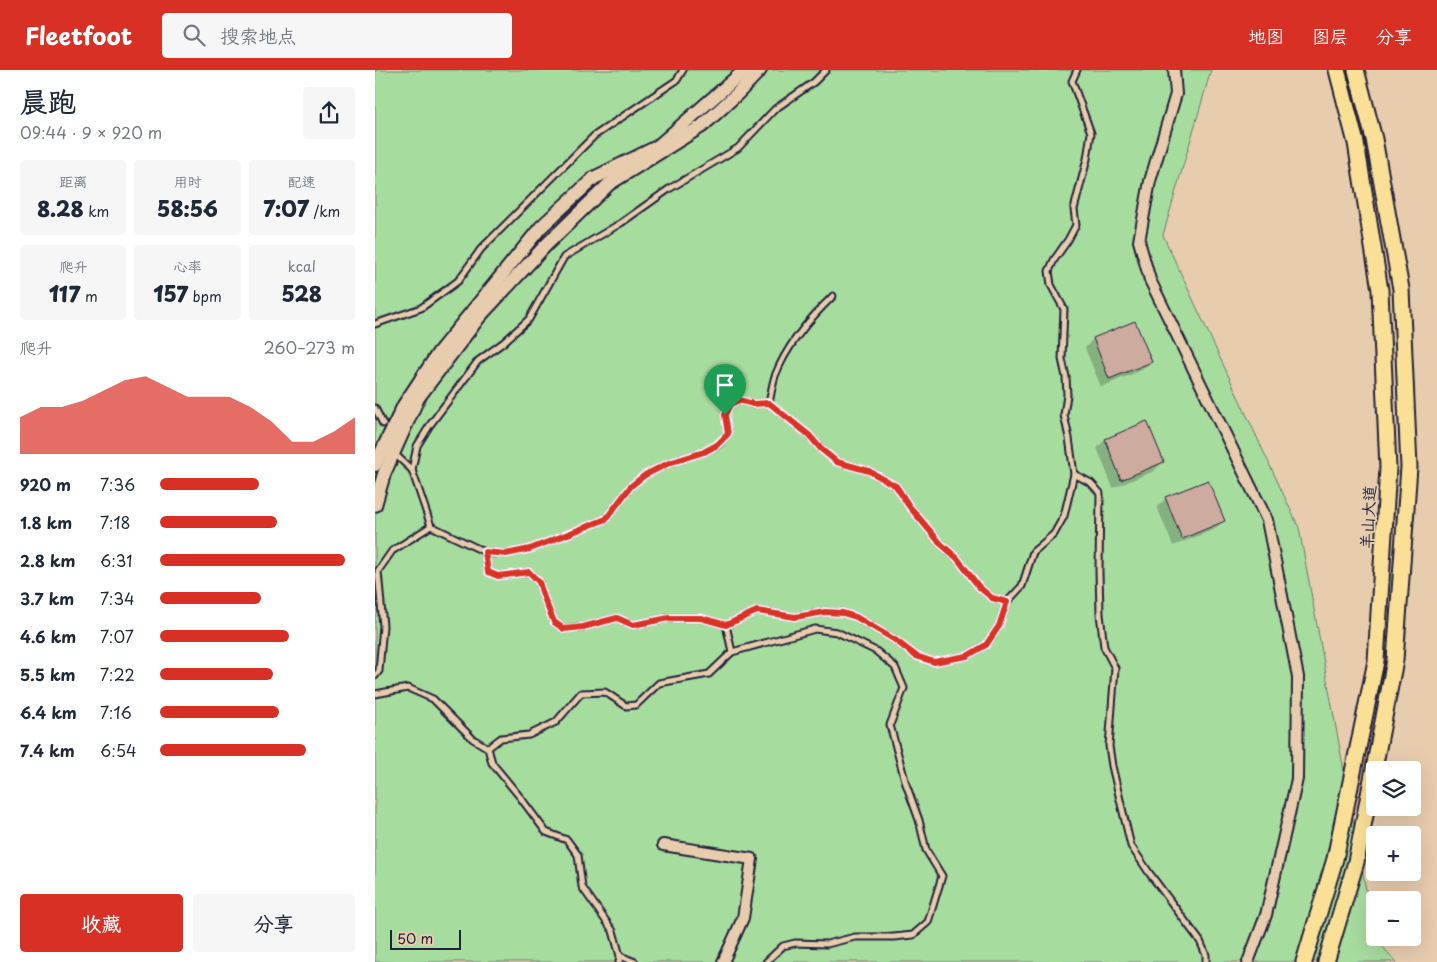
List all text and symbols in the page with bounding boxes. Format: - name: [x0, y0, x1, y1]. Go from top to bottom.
- search box: [162, 13, 512, 58]
- text: Fleetfoot: [25, 17, 132, 53]
- icon: search: [180, 21, 208, 49]
- text: 搜索地点: [220, 21, 296, 49]
- text: 地图: [1248, 22, 1284, 49]
- text: 图层: [1312, 22, 1348, 49]
- text: 分享: [1376, 22, 1412, 49]
- text: 晨跑: [20, 79, 76, 122]
- button: share: [303, 87, 355, 139]
- text: 09:44 · 9 × 920 m: [20, 120, 162, 144]
- text: 距离: [59, 171, 87, 192]
- text: 用时: [173, 171, 201, 192]
- text: 配速: [288, 171, 316, 192]
- text: 8.28: [37, 192, 84, 224]
- text: 58:56: [157, 192, 218, 224]
- text: 7:07: [263, 192, 309, 224]
- text: km: [84, 201, 109, 222]
- text: /km: [309, 201, 340, 222]
- text: 爬升: [59, 256, 87, 277]
- text: 心率: [173, 256, 201, 277]
- text: kcal: [288, 256, 316, 277]
- text: 117: [49, 277, 80, 309]
- text: 157: [153, 277, 188, 309]
- text: 528: [282, 277, 322, 309]
- text: m: [80, 286, 98, 307]
- text: bpm: [188, 286, 222, 307]
- text: 爬升: [20, 335, 52, 359]
- text: 260–273 m: [264, 335, 355, 359]
- pin: [704, 364, 746, 415]
- icon: arrive: [711, 371, 739, 399]
- text: 920 m: [20, 472, 71, 496]
- text: 7:36: [100, 472, 135, 496]
- street label: 羊山大道: [1353, 484, 1381, 550]
- text: 1.8 km: [20, 510, 72, 534]
- text: 7:18: [100, 510, 131, 534]
- text: 2.8 km: [20, 548, 75, 572]
- text: 6:31: [100, 548, 133, 572]
- text: 3.7 km: [20, 586, 74, 610]
- text: 7:34: [100, 586, 135, 610]
- text: 4.6 km: [20, 624, 76, 648]
- text: 7:07: [100, 624, 134, 648]
- text: 5.5 km: [20, 662, 75, 686]
- text: 7:22: [100, 662, 135, 686]
- text: 6.4 km: [20, 700, 77, 724]
- text: 7:16: [100, 700, 132, 724]
- text: 7.4 km: [20, 738, 75, 762]
- text: 6:54: [100, 738, 137, 762]
- map controls: [1366, 761, 1421, 946]
- button: layers: [1366, 761, 1421, 816]
- button: +: [1366, 826, 1421, 881]
- button: −: [1366, 891, 1421, 946]
- button: 收藏: [20, 894, 183, 952]
- button: 分享: [193, 894, 355, 952]
- scale bar: [390, 927, 461, 950]
- text: 50 m: [397, 928, 433, 949]

